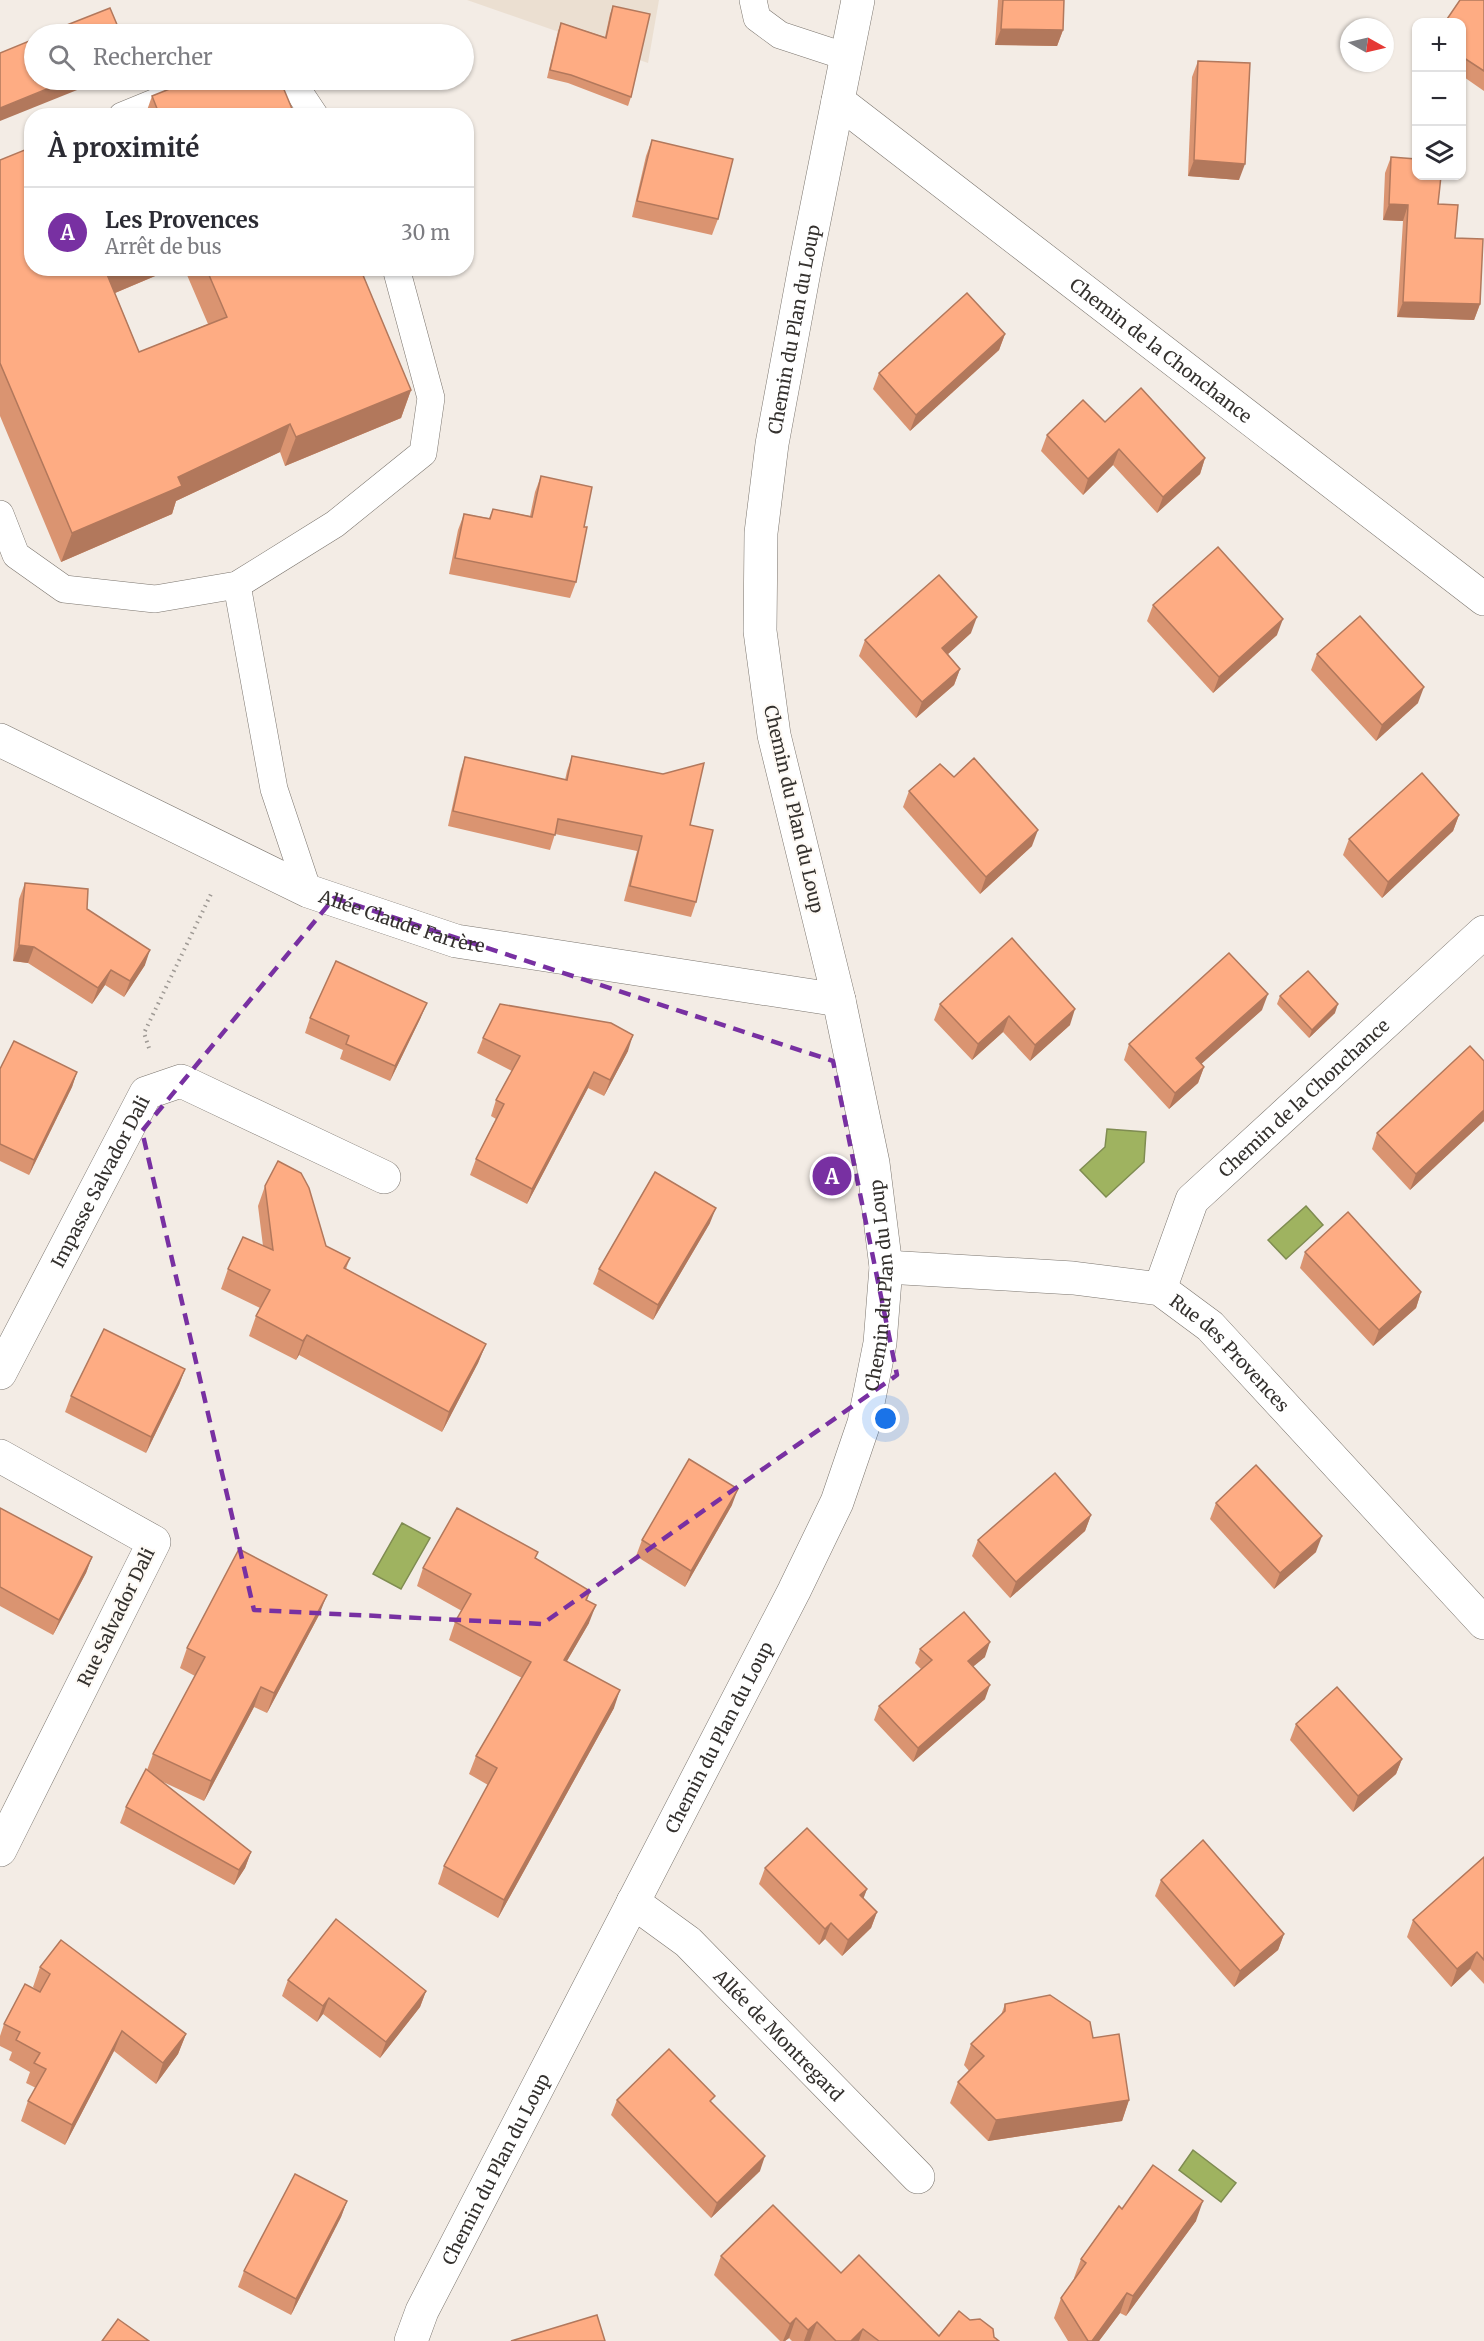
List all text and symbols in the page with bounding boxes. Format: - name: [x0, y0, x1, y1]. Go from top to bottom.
- north arrow: [1340, 18, 1394, 72]
- map controls: [1412, 18, 1466, 180]
- button: +: [1412, 18, 1466, 72]
- search box: [24, 24, 474, 90]
- icon: search: [45, 41, 78, 74]
- text: Rechercher: [93, 43, 213, 71]
- button: −: [1412, 72, 1466, 126]
- button: layers: [1412, 126, 1466, 180]
- text: À proximité: [48, 131, 199, 164]
- text: Les Provences: [105, 206, 259, 234]
- text: A: [60, 220, 75, 245]
- text: 30 m: [401, 220, 450, 245]
- street label: Chemin du Plan du Loup: [763, 223, 824, 436]
- text: Arrêt de bus: [105, 234, 221, 259]
- street label: Chemin de la Chonchance: [1065, 273, 1257, 428]
- street label: Chemin du Plan du Loup: [759, 703, 829, 915]
- street label: Allée Claude Farrère: [315, 884, 486, 957]
- street label: Chemin de la Chonchance: [1213, 1013, 1394, 1182]
- street label: Impasse Salvador Dali: [46, 1091, 154, 1271]
- pin: A: [812, 1154, 852, 1198]
- street label: Chemin du Plan du Loup: [859, 1178, 898, 1393]
- street label: Rue des Provences: [1166, 1289, 1295, 1417]
- your location: [871, 1404, 900, 1433]
- street label: Rue Salvador Dali: [72, 1544, 160, 1690]
- street label: Chemin du Plan du Loup: [660, 1637, 778, 1837]
- street label: Allée de Montregard: [709, 1964, 849, 2106]
- street label: Chemin du Plan du Loup: [436, 2069, 554, 2269]

